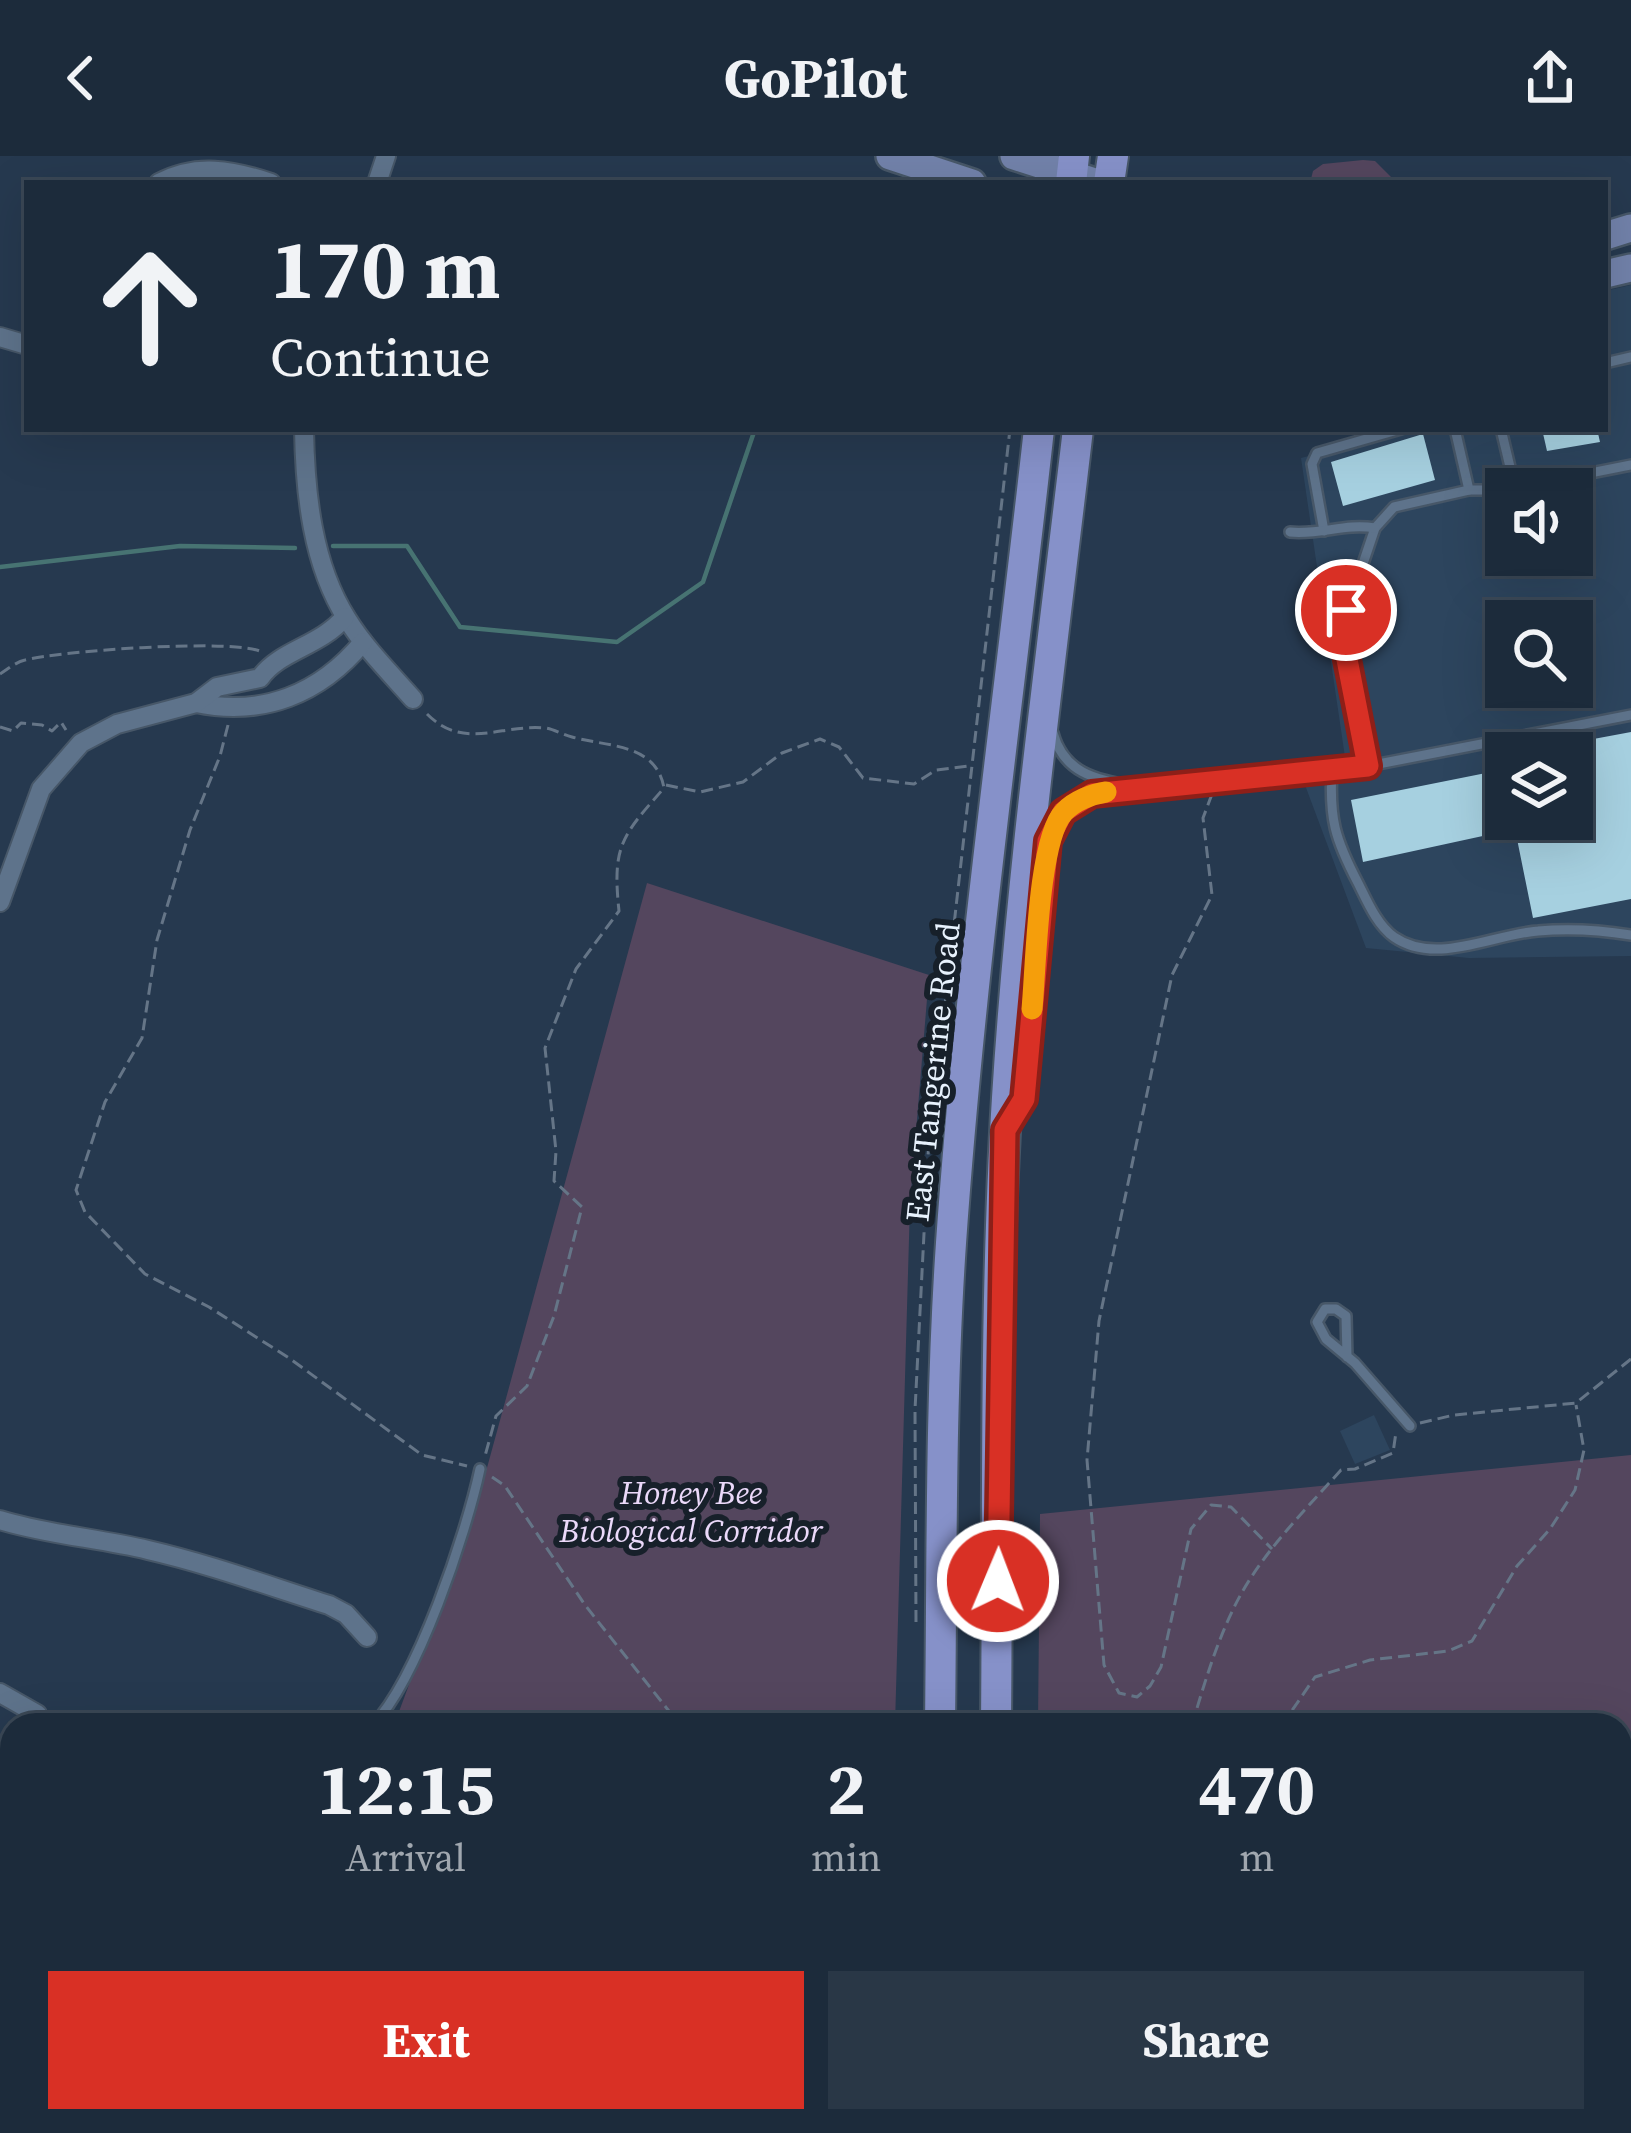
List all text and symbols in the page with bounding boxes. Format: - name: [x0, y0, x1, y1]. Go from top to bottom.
- text: GoPilot: [724, 41, 907, 115]
- icon: back: [48, 45, 114, 111]
- icon: share: [1517, 45, 1583, 111]
- text: 170 m: [270, 211, 501, 326]
- icon: ahead: [72, 228, 228, 384]
- text: Continue: [270, 320, 491, 394]
- map controls: [1485, 468, 1593, 840]
- button: sound: [1485, 468, 1593, 576]
- pin: [1295, 559, 1397, 661]
- icon: arrive: [1313, 577, 1379, 643]
- button: search: [1485, 600, 1593, 708]
- button: layers: [1485, 732, 1593, 840]
- street label: East Tangerine Road: [894, 920, 971, 1224]
- park label: Honey Bee Biological Corridor: [558, 1470, 824, 1553]
- position arrow: [935, 1518, 1061, 1644]
- text: 12:15: [317, 1739, 494, 1838]
- text: 2: [827, 1739, 866, 1838]
- text: 470: [1198, 1739, 1315, 1838]
- text: Arrival: [345, 1831, 466, 1884]
- text: min: [811, 1831, 882, 1884]
- text: m: [1239, 1831, 1274, 1884]
- button: Exit: [48, 1971, 804, 2109]
- button: Share: [828, 1971, 1584, 2109]

